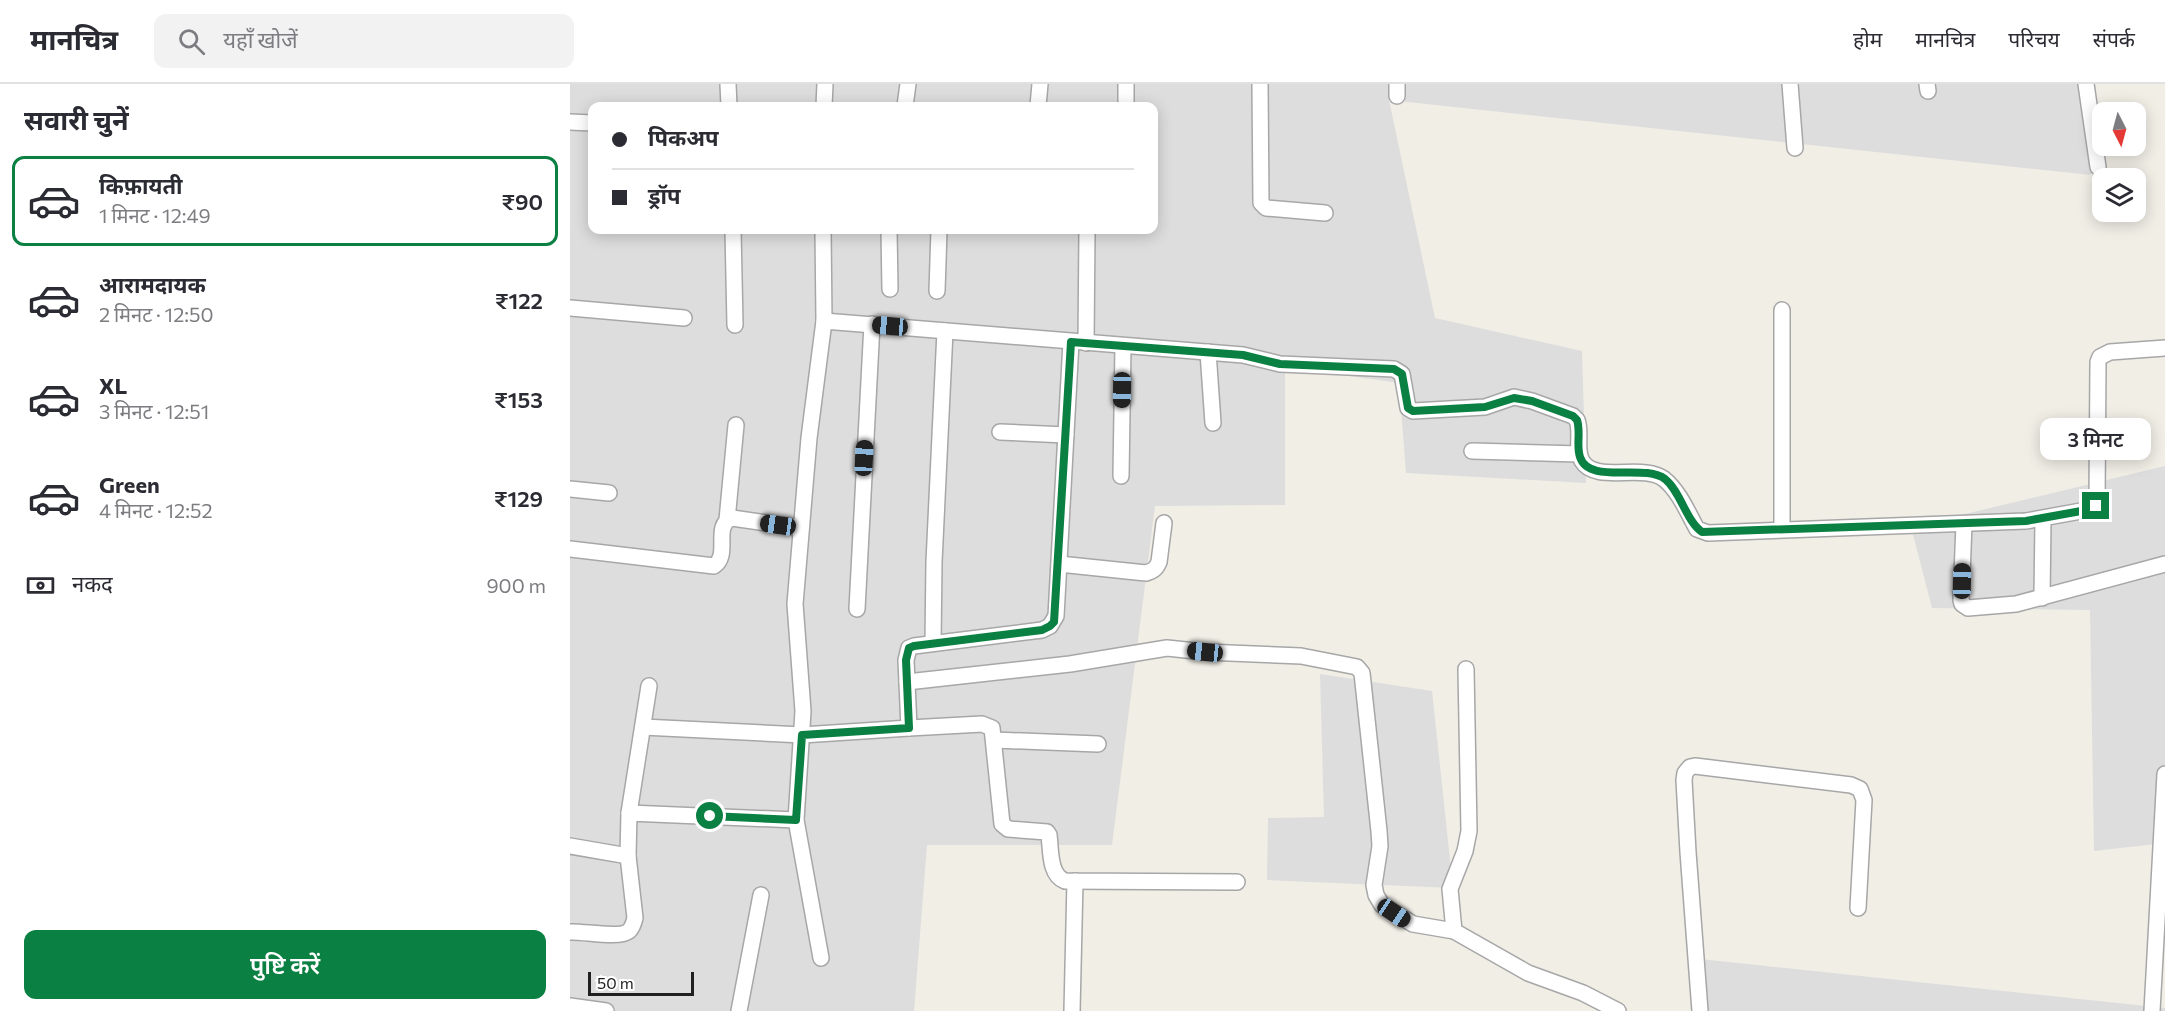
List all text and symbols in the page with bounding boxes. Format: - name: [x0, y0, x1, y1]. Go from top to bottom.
- search box: [154, 14, 574, 68]
- text: मानचित्र: [30, 22, 118, 56]
- icon: search: [175, 25, 208, 58]
- text: यहाँ खोजें: [223, 26, 298, 53]
- text: होम: [1853, 26, 1882, 51]
- text: मानचित्र: [1915, 26, 1975, 51]
- text: परिचय: [2008, 26, 2060, 51]
- text: संपर्क: [2093, 26, 2135, 51]
- north arrow: [2092, 102, 2146, 156]
- map controls: [2092, 102, 2146, 222]
- text: सवारी चुनें: [24, 103, 129, 136]
- text: पिकअप: [648, 124, 719, 151]
- button: layers: [2092, 168, 2146, 222]
- text: किफ़ायती: [99, 172, 183, 199]
- icon: car: [27, 174, 81, 228]
- text: ड्रॉप: [648, 182, 681, 209]
- text: ₹90: [502, 188, 543, 215]
- text: 1 मिनट · 12:49: [99, 203, 211, 227]
- text: आरामदायक: [99, 271, 206, 298]
- icon: car: [27, 273, 81, 327]
- text: ₹122: [495, 287, 543, 314]
- text: 2 मिनट · 12:50: [99, 302, 214, 326]
- car: [871, 315, 909, 337]
- icon: car: [27, 372, 81, 426]
- text: XL: [99, 372, 127, 399]
- car: [1113, 372, 1131, 408]
- text: ₹153: [494, 386, 543, 413]
- text: 3 मिनट · 12:51: [99, 399, 209, 423]
- callout: 3 मिनट: [2040, 419, 2152, 461]
- text: 3 मिनट: [2068, 427, 2124, 451]
- car: [854, 440, 874, 476]
- icon: car: [27, 471, 81, 525]
- text: Green: [99, 471, 160, 498]
- text: ₹129: [494, 485, 543, 512]
- route end: [2082, 492, 2109, 519]
- text: 4 मिनट · 12:52: [99, 498, 212, 522]
- car: [759, 514, 797, 536]
- car: [1953, 563, 1971, 599]
- icon: cash: [24, 569, 57, 602]
- text: नकद: [72, 570, 113, 597]
- text: 900 m: [486, 573, 546, 597]
- car: [1186, 641, 1224, 663]
- route start: [696, 802, 723, 829]
- car: [1374, 895, 1414, 931]
- button: पुष्टि करें: [24, 930, 546, 999]
- scale bar: [588, 969, 694, 996]
- text: 50 m: [597, 973, 634, 992]

